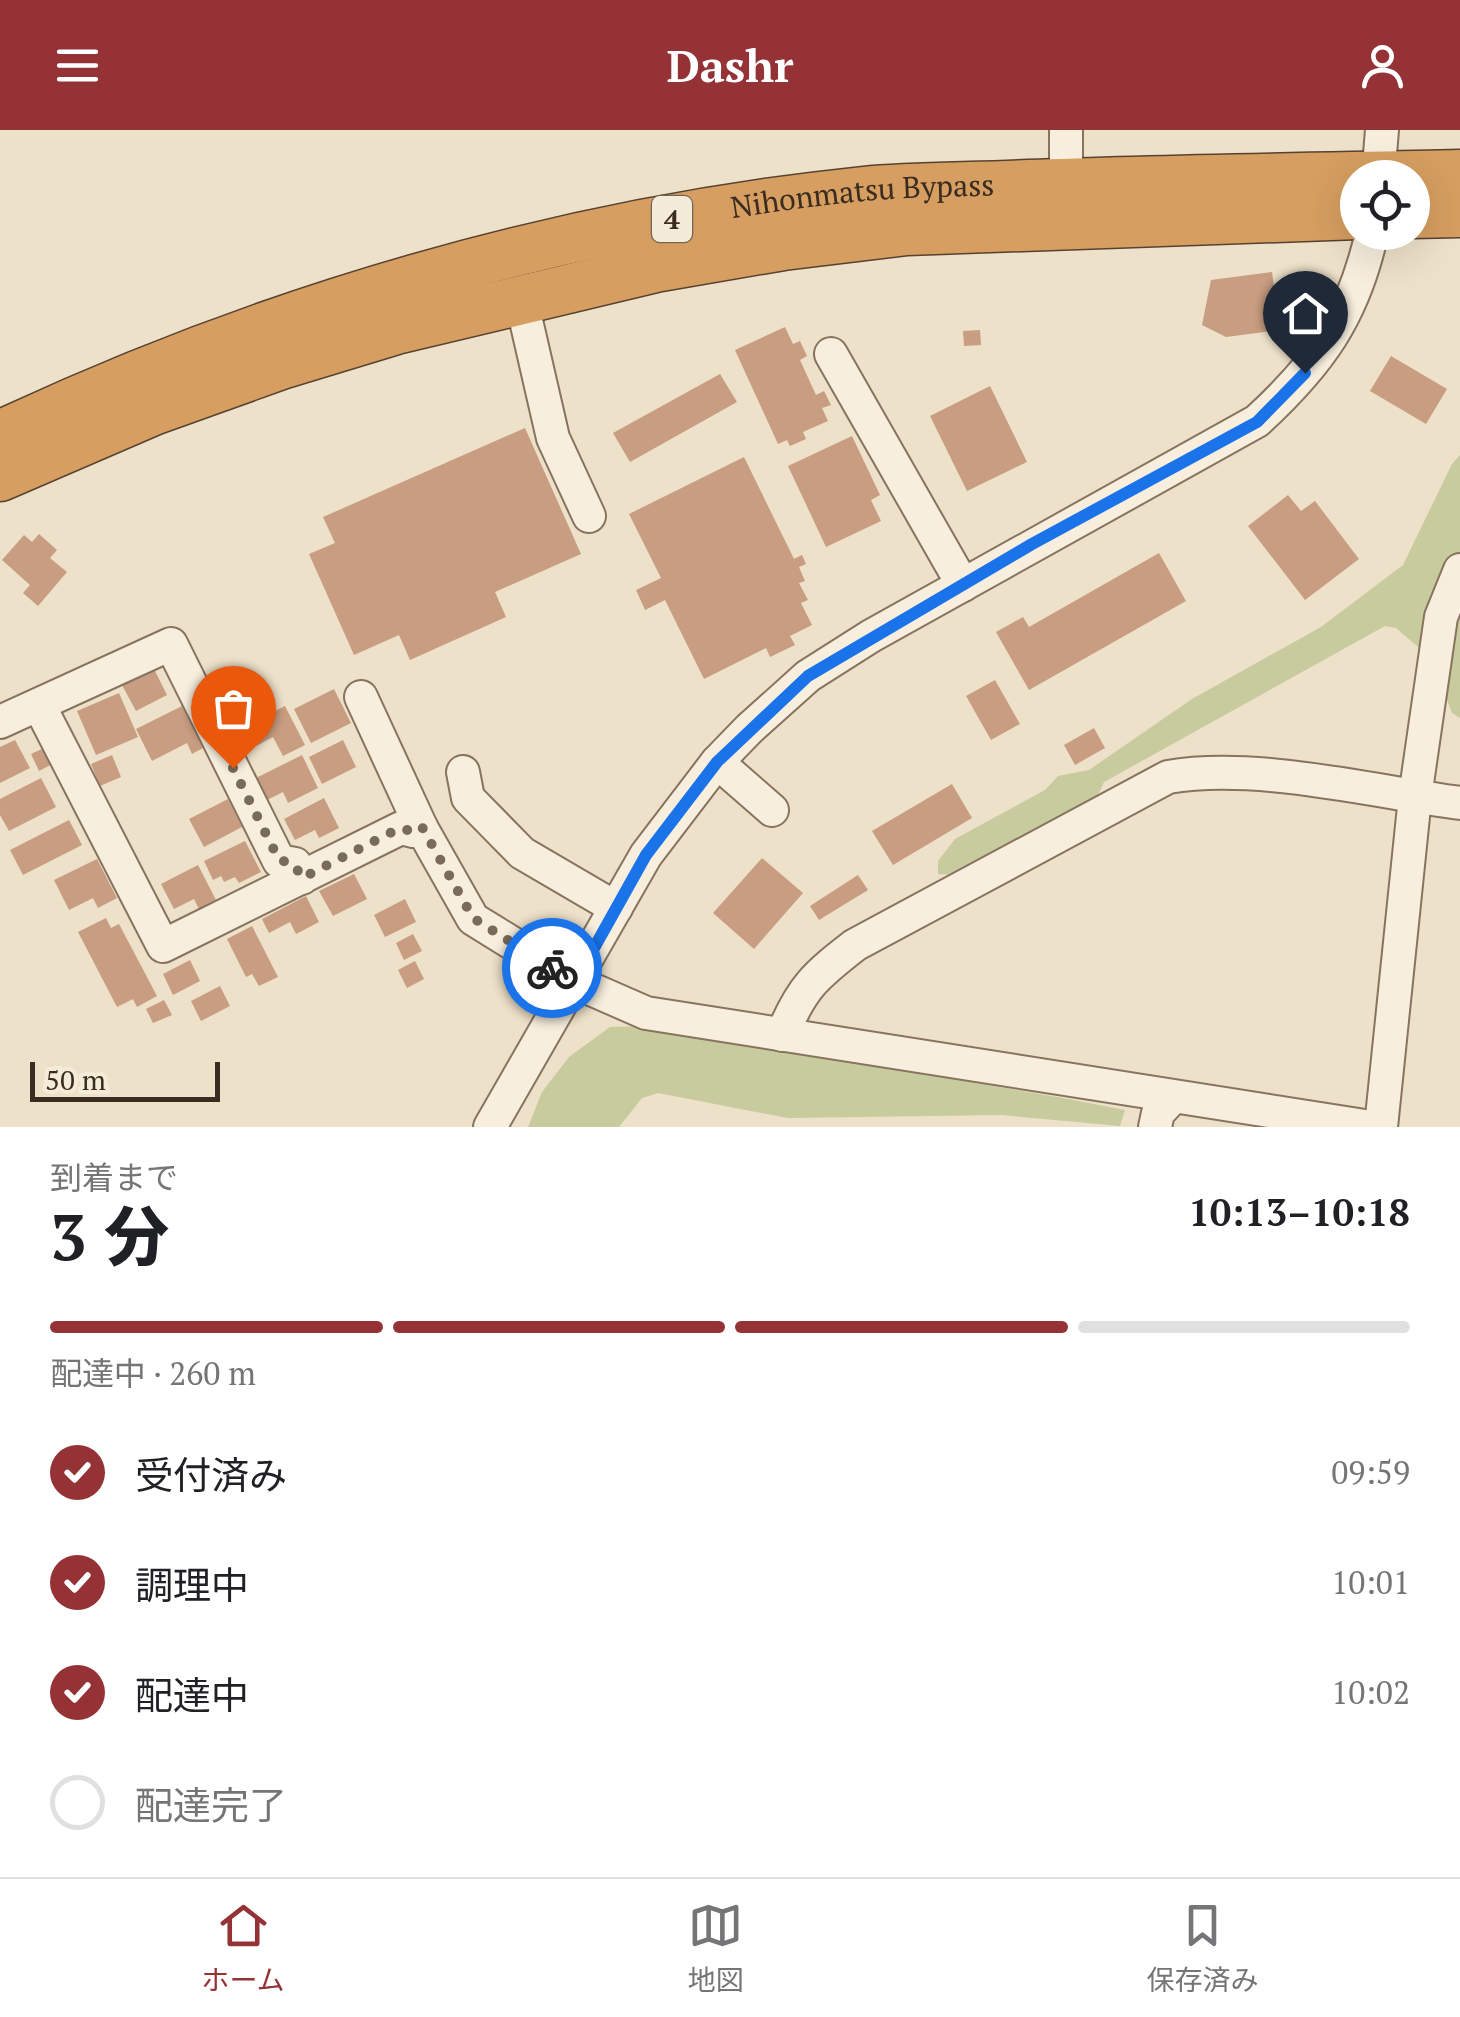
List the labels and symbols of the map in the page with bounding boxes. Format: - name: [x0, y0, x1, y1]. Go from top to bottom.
- street label: Nihonmatsu Bypass: [728, 164, 995, 227]
- road number: 4: [652, 196, 692, 242]
- pin: [1263, 271, 1348, 374]
- pin: [191, 666, 276, 769]
- courier: [502, 918, 602, 1018]
- scale bar: [30, 1057, 220, 1101]

